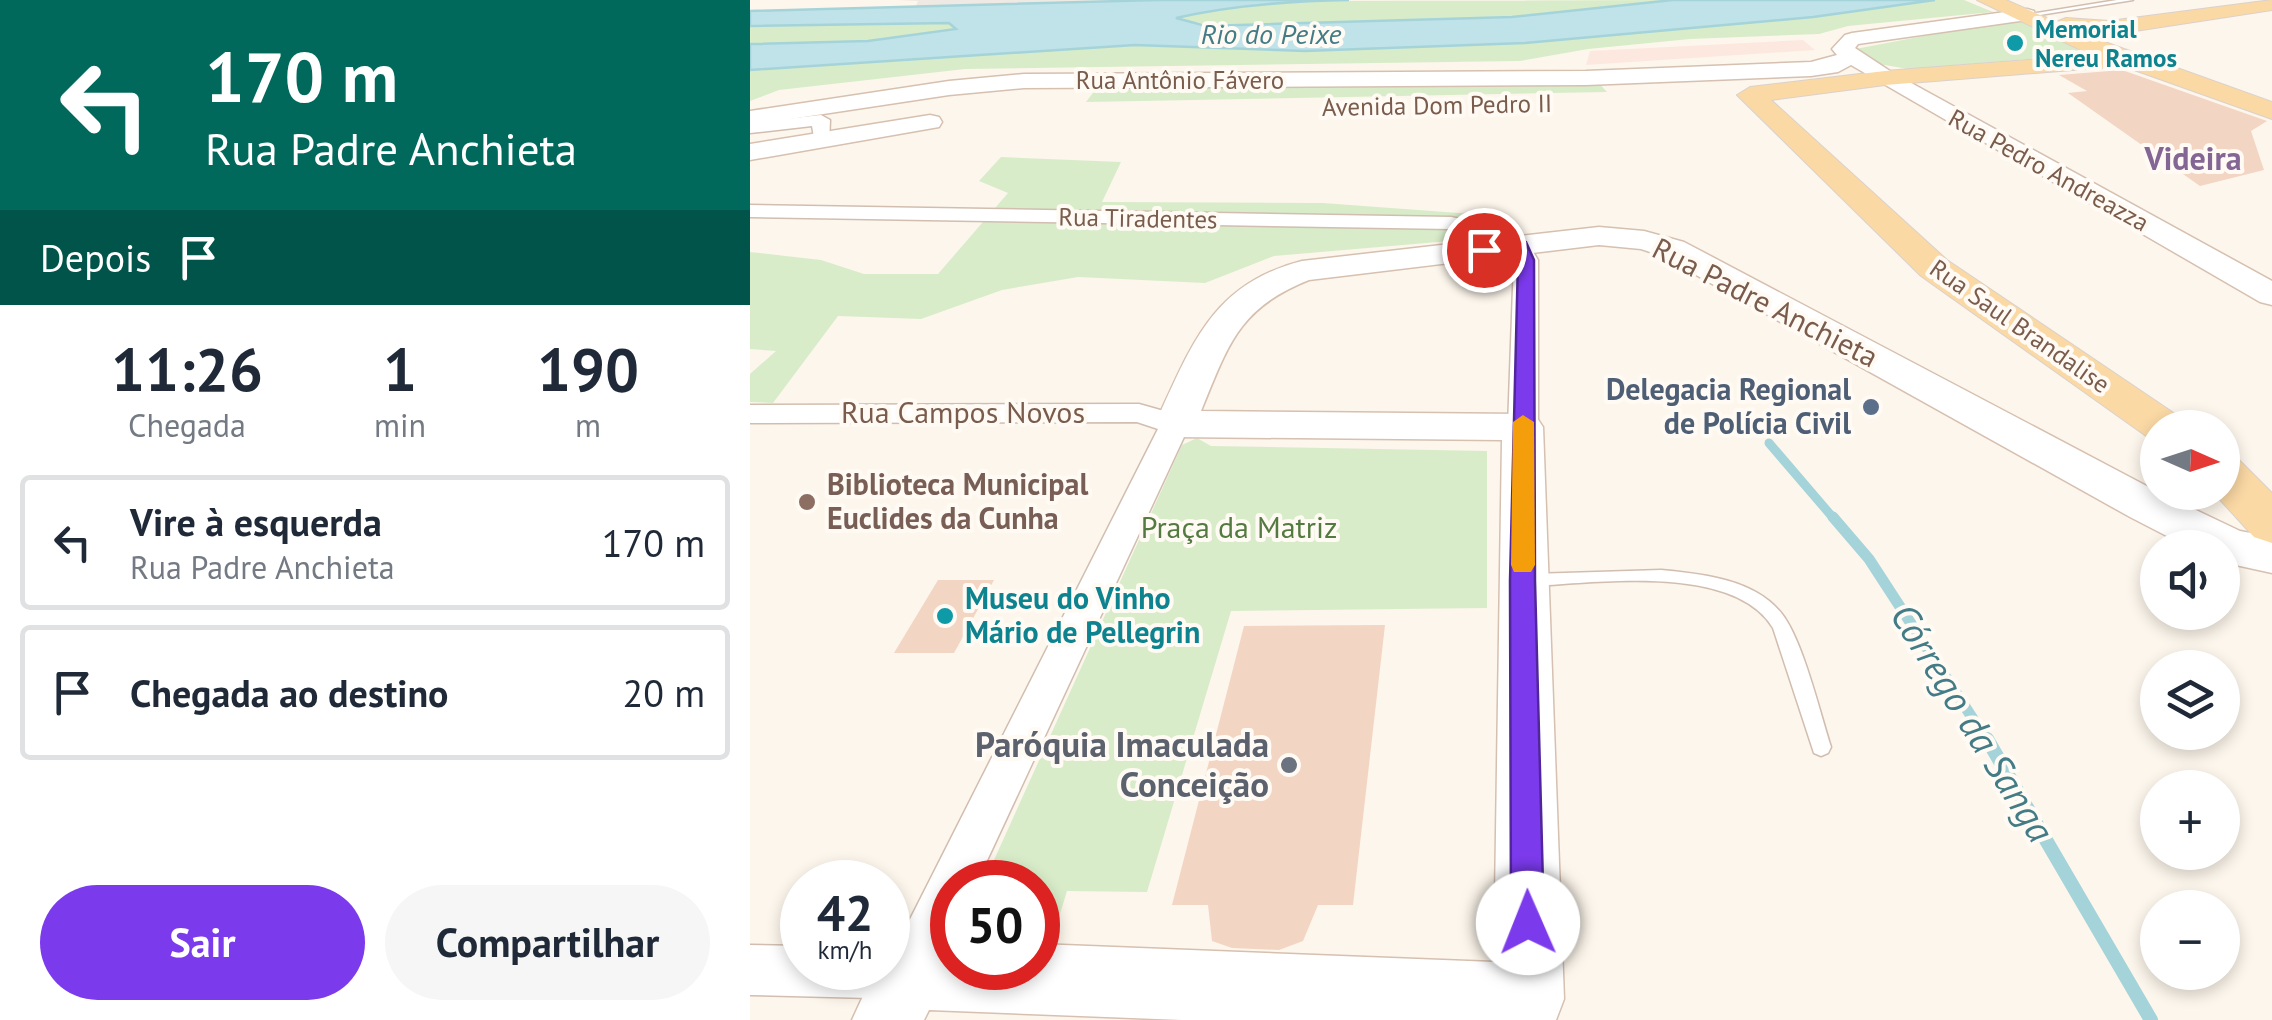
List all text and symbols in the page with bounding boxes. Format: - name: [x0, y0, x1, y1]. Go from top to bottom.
- place label: Memorial Nereu Ramos: [2035, 13, 2177, 74]
- water label: Rio do Peixe: [1201, 15, 1341, 52]
- text: 170 m: [205, 31, 398, 121]
- marker: Memorial Nereu Ramos: [2004, 32, 2026, 54]
- icon: left: [40, 40, 170, 170]
- street label: Rua Antônio Fávero: [1076, 64, 1284, 96]
- street label: Avenida Dom Pedro II: [1322, 87, 1552, 123]
- street label: Rua Pedro Andreazza: [1943, 102, 2155, 238]
- text: Rua Padre Anchieta: [205, 119, 577, 177]
- district label: Videira: [2143, 137, 2242, 179]
- street label: Rua Tiradentes: [1058, 201, 1218, 235]
- pin: [1442, 208, 1527, 293]
- icon: arrive: [1457, 223, 1512, 278]
- street label: Rua Padre Anchieta: [1646, 228, 1885, 375]
- icon: arrive: [171, 230, 226, 285]
- text: Depois: [40, 233, 151, 282]
- street label: Rua Saul Brandalise: [1924, 252, 2116, 400]
- text: 11:26: [111, 330, 263, 408]
- text: 1: [383, 330, 417, 408]
- text: 190: [537, 330, 639, 408]
- place label: Delegacia Regional de Polícia Civil: [1606, 369, 1851, 442]
- street label: Rua Campos Novos: [841, 392, 1085, 431]
- marker: Delegacia Regional de Polícia Civil: [1860, 396, 1882, 418]
- text: Chegada: [128, 404, 246, 446]
- text: min: [374, 404, 426, 446]
- text: m: [575, 404, 601, 446]
- north arrow: [2140, 410, 2240, 510]
- map controls: [2140, 410, 2240, 990]
- place label: Biblioteca Municipal Euclides da Cunha: [827, 464, 1088, 537]
- marker: Biblioteca Municipal Euclides da Cunha: [796, 491, 818, 513]
- text: Vire à esquerda: [130, 497, 382, 546]
- park label: Praça da Matriz: [1141, 507, 1337, 546]
- icon: left: [45, 515, 100, 570]
- text: 170 m: [602, 518, 705, 567]
- button: sound: [2140, 530, 2240, 630]
- text: Rua Padre Anchieta: [130, 546, 395, 588]
- place label: Museu do Vinho Mário de Pellegrin: [965, 578, 1200, 651]
- water label: Córrego da Sanga: [1880, 594, 2066, 851]
- marker: Museu do Vinho Mário de Pellegrin: [934, 605, 956, 627]
- button: layers: [2140, 650, 2240, 750]
- icon: arrive: [45, 665, 100, 720]
- text: Chegada ao destino: [130, 668, 449, 717]
- text: 20 m: [623, 668, 705, 717]
- place label: Paróquia Imaculada Conceição: [975, 721, 1269, 807]
- marker: Paróquia Imaculada Conceição: [1278, 754, 1300, 776]
- button: +: [2140, 770, 2240, 870]
- speed limit sign: 50: [930, 860, 1060, 990]
- position arrow: [1476, 871, 1580, 975]
- text: 42: [817, 880, 873, 945]
- button: Sair: [40, 885, 365, 1000]
- button: Compartilhar: [385, 885, 710, 1000]
- button: −: [2140, 890, 2240, 990]
- text: km/h: [818, 934, 872, 966]

